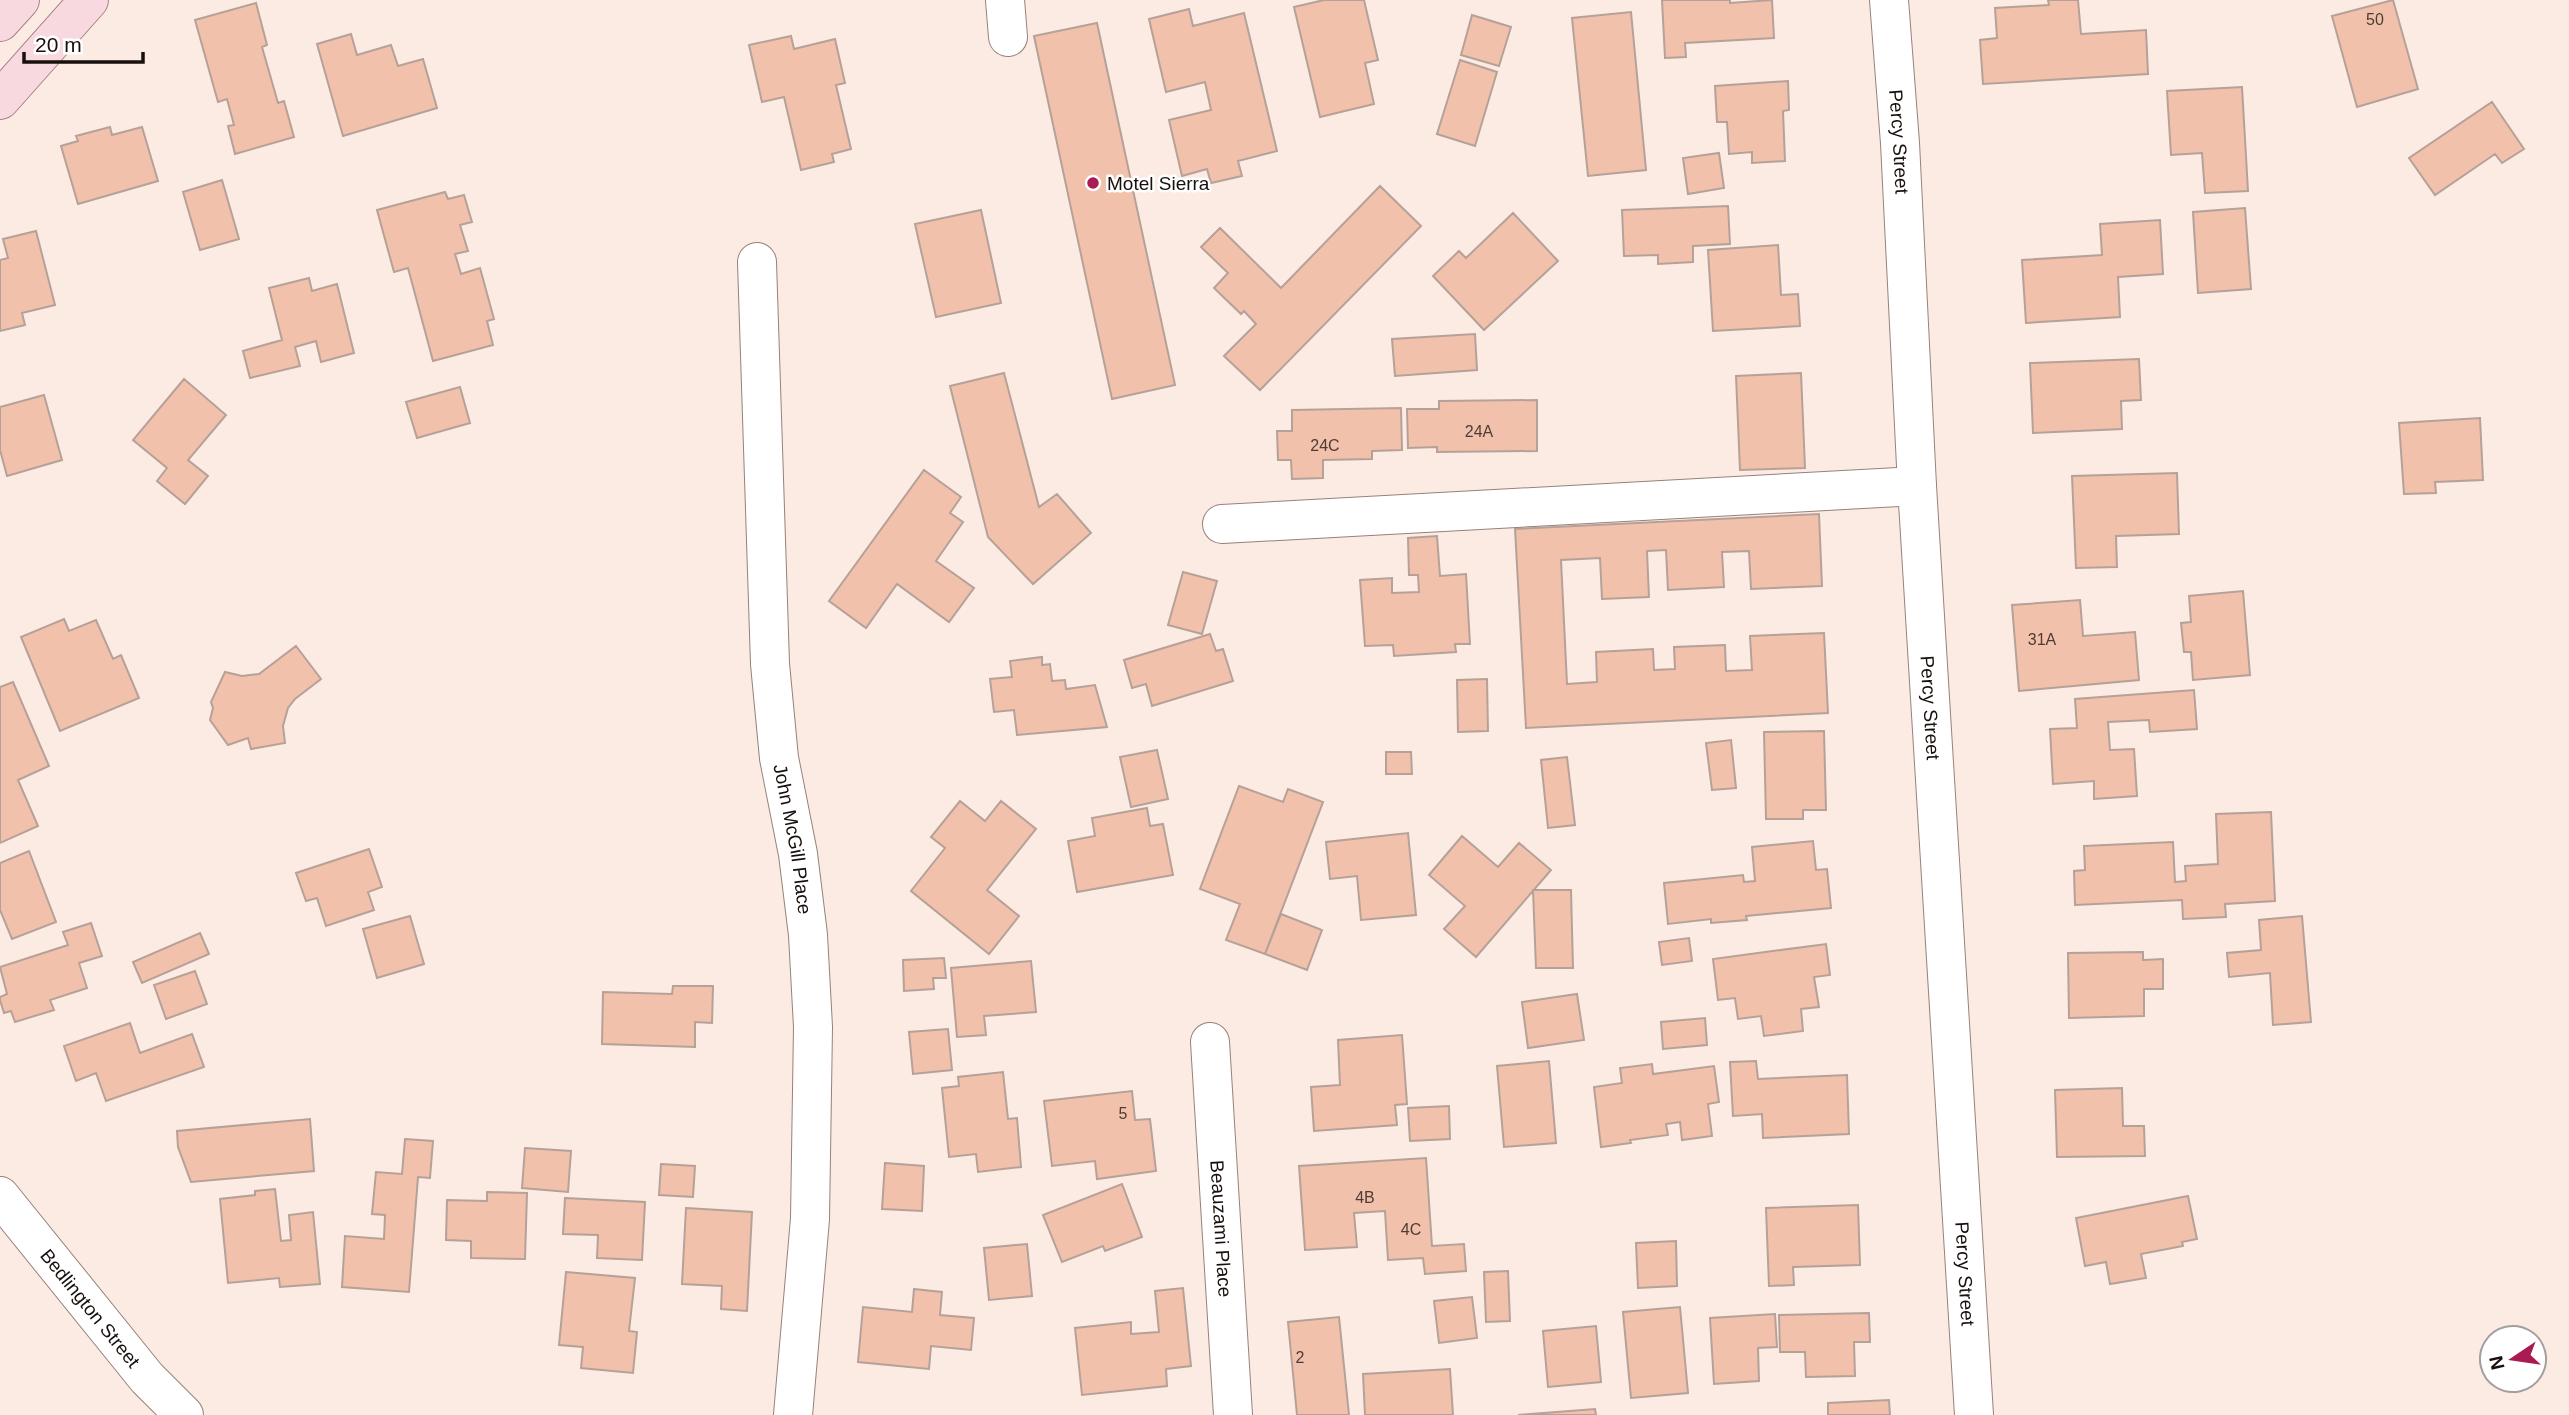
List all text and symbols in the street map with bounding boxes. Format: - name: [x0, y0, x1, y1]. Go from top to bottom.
- house number: 50: [2366, 11, 2384, 28]
- scale bar: [24, 21, 144, 65]
- text: 20 m: [35, 33, 82, 56]
- street label: Percy Street: [1885, 89, 1913, 195]
- place label: Motel Sierra: [1107, 173, 1210, 194]
- marker: Motel Sierra: [1085, 175, 1101, 191]
- house number: 24A: [1465, 423, 1494, 440]
- house number: 24C: [1310, 437, 1340, 454]
- house number: 31A: [2028, 631, 2057, 648]
- street label: Percy Street: [1917, 655, 1944, 761]
- street label: John McGill Place: [770, 762, 816, 915]
- house number: 5: [1119, 1105, 1128, 1122]
- street label: Beauzami Place: [1207, 1159, 1236, 1298]
- house number: 4B: [1355, 1189, 1375, 1206]
- house number: 4C: [1401, 1221, 1421, 1238]
- street label: Percy Street: [1952, 1221, 1979, 1327]
- street label: Bedlington Street: [36, 1245, 145, 1372]
- north arrow: [2478, 1324, 2548, 1394]
- house number: 2: [1296, 1349, 1305, 1366]
- text: N: [2485, 1354, 2509, 1372]

